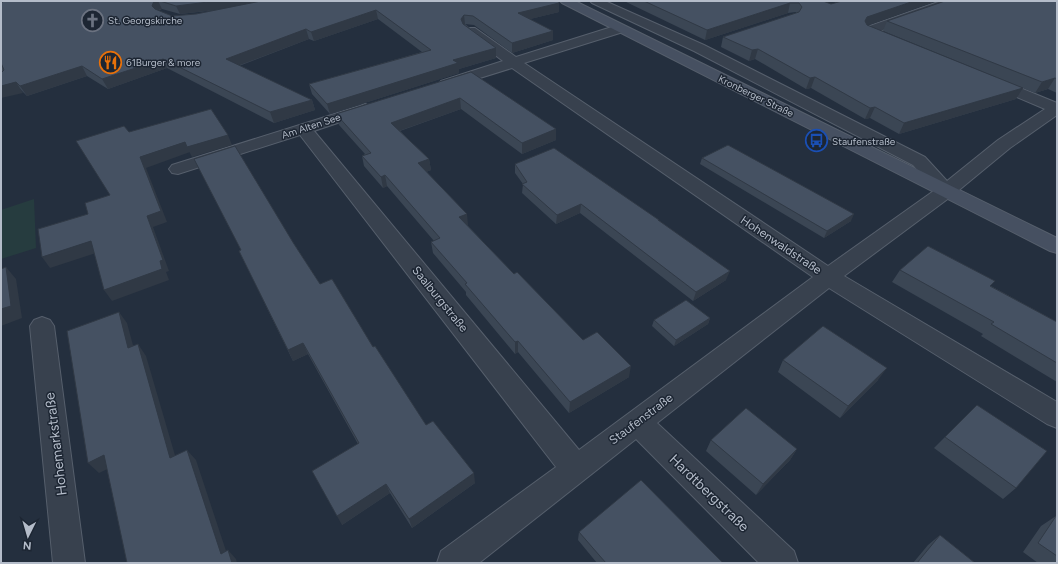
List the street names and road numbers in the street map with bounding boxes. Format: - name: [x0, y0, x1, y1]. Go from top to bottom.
- street label: Kronberger Straße: [716, 72, 796, 120]
- street label: Am Alten See: [280, 110, 343, 142]
- street label: Hohenwaldstraße: [738, 213, 824, 277]
- street label: Saalburgstraße: [409, 263, 471, 335]
- street label: Staufenstraße: [606, 390, 676, 447]
- street label: Hohemarkstraße: [41, 391, 71, 497]
- street label: Hardtbergstraße: [666, 451, 753, 535]

